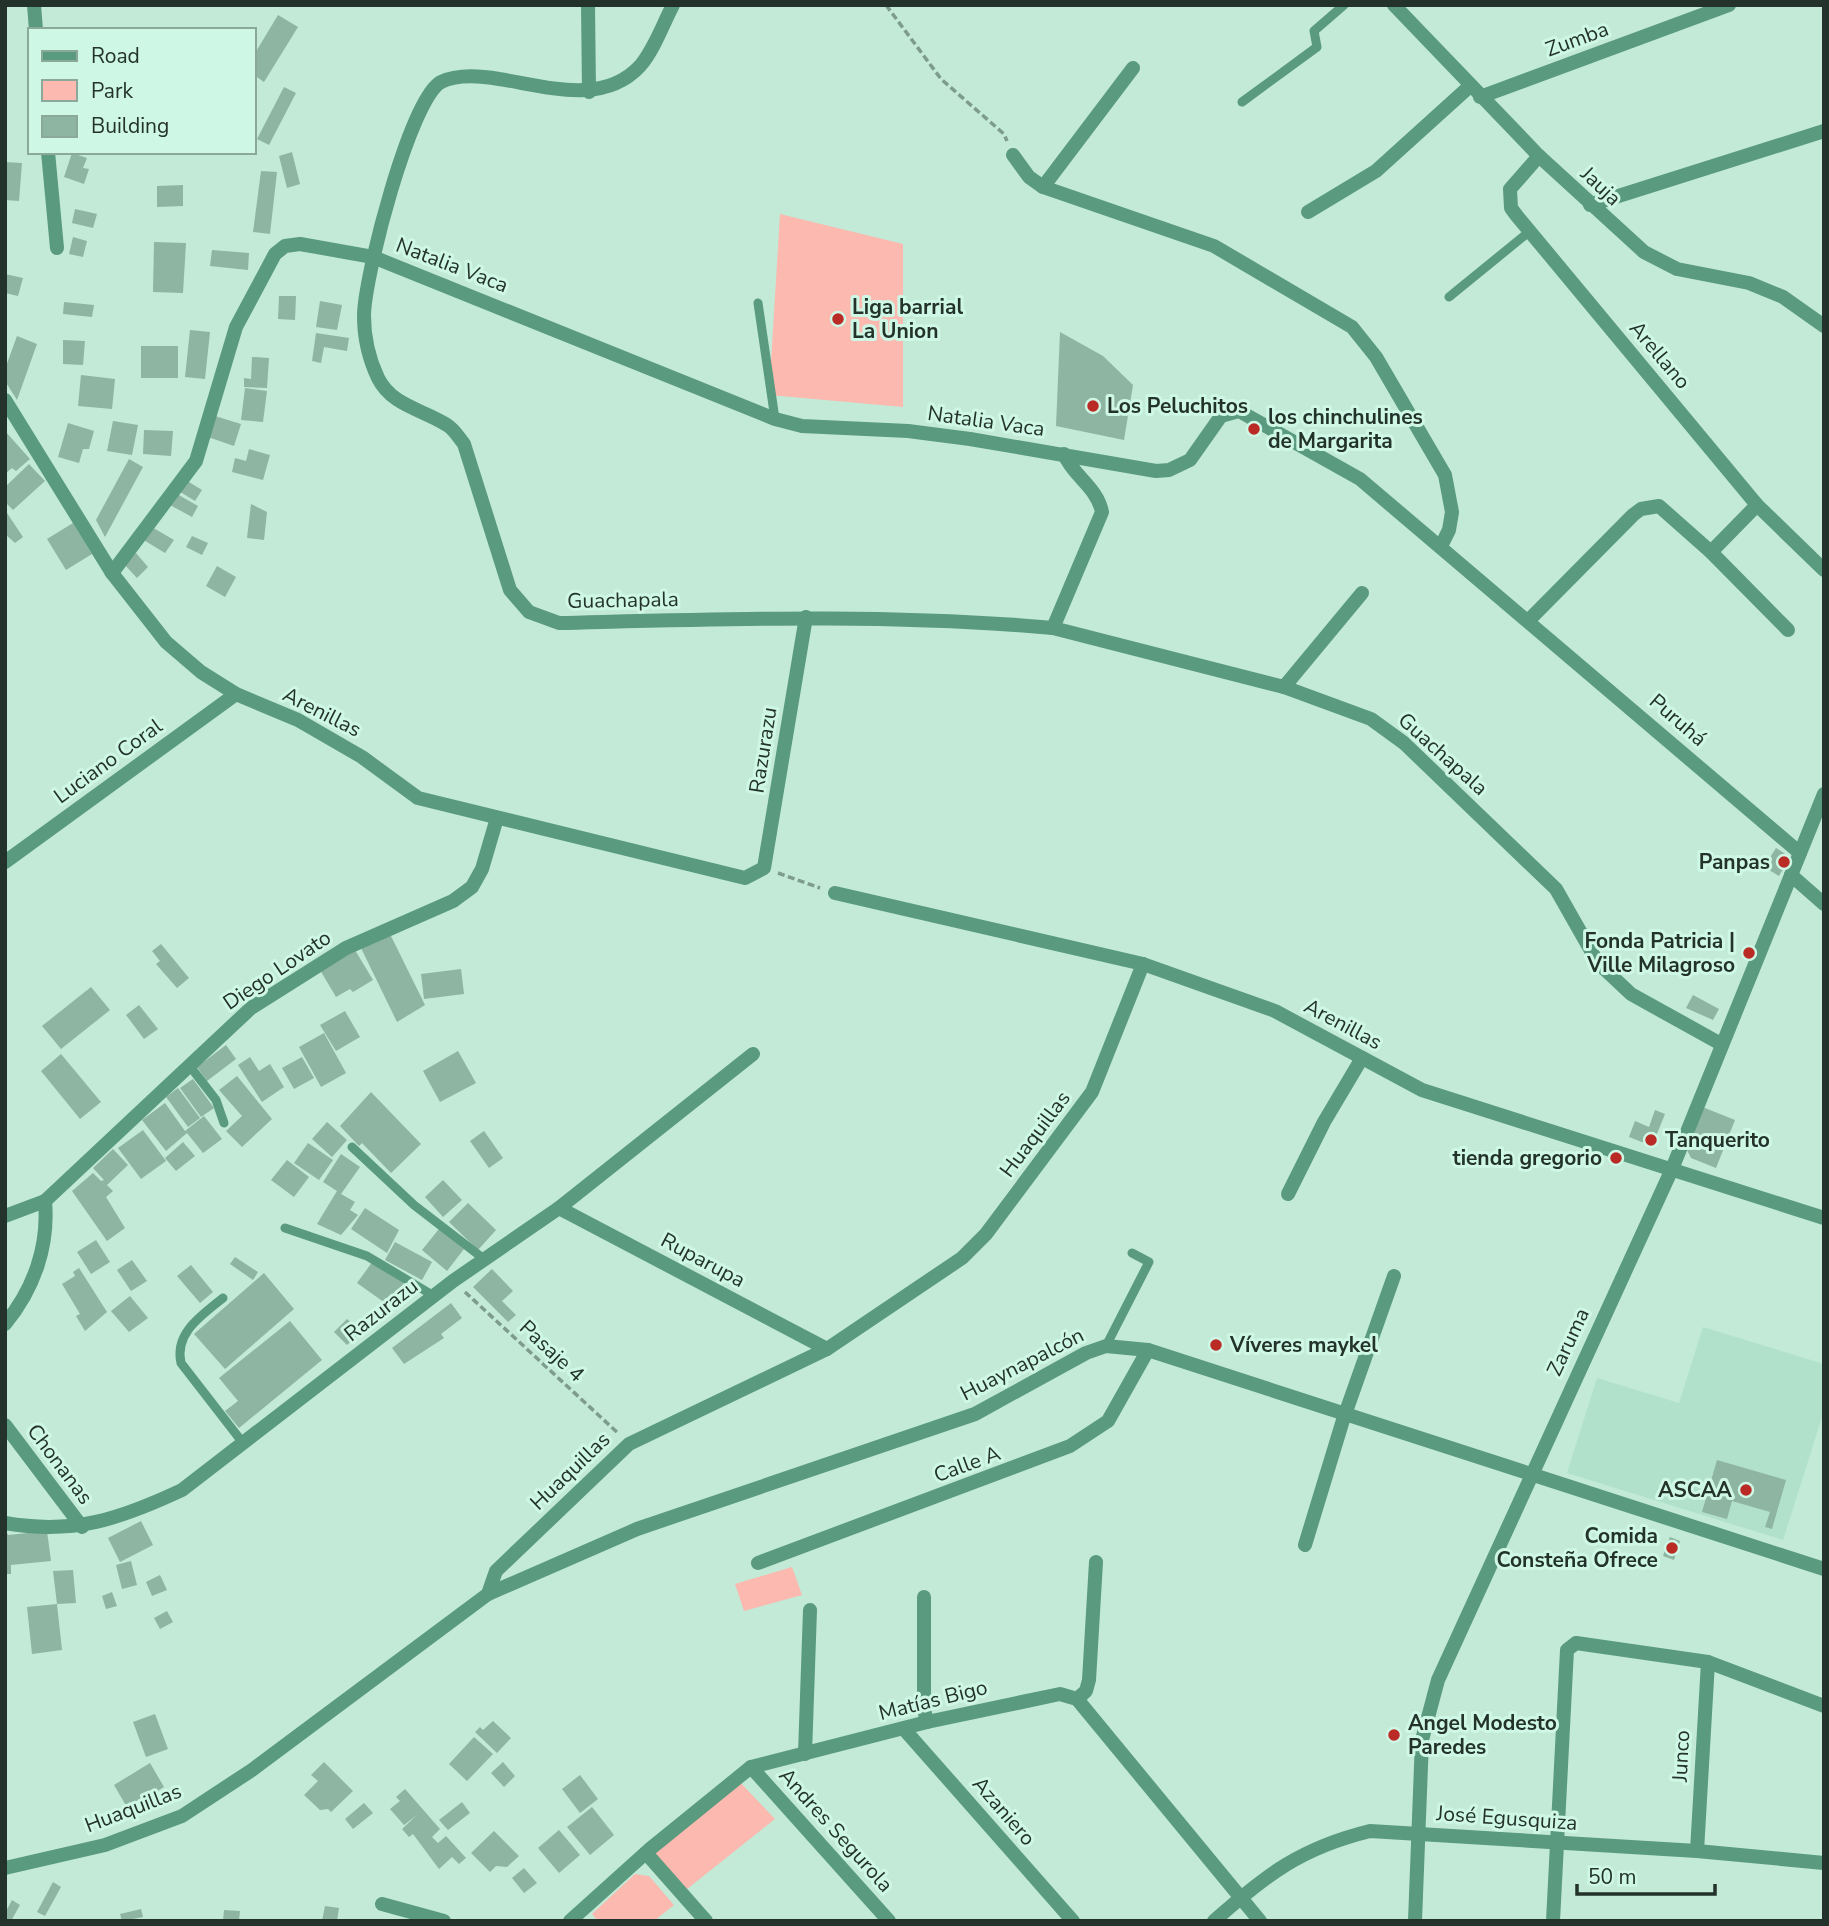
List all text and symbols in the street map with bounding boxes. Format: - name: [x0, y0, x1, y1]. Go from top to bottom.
- street label: Zumba: [1542, 15, 1612, 63]
- legend: [28, 28, 256, 154]
- text: Road: [91, 42, 140, 70]
- text: Park: [91, 77, 133, 105]
- text: Building: [91, 112, 169, 140]
- street label: Jauja: [1574, 159, 1627, 212]
- street label: Natalia Vaca: [392, 231, 512, 299]
- place label: Liga barrial La Union: [852, 293, 963, 345]
- marker: Liga barrial La Union: [830, 311, 846, 327]
- street label: Arellano: [1623, 315, 1697, 395]
- place label: Los Peluchitos: [1107, 392, 1248, 420]
- marker: Los Peluchitos: [1085, 398, 1101, 414]
- street label: Natalia Vaca: [926, 399, 1046, 443]
- place label: los chinchulines de Margarita: [1268, 403, 1423, 455]
- marker: los chinchulines de Margarita: [1246, 421, 1262, 437]
- street label: Guachapala: [567, 585, 679, 615]
- street label: Arenillas: [278, 680, 366, 744]
- street label: Puruhá: [1643, 687, 1713, 753]
- street label: Razurazu: [742, 705, 784, 795]
- street label: Guachapala: [1392, 706, 1494, 802]
- street label: Luciano Coral: [48, 712, 168, 810]
- place label: Panpas: [1699, 848, 1770, 876]
- marker: Panpas: [1776, 854, 1792, 870]
- street label: Diego Lovato: [218, 924, 336, 1016]
- place label: Fonda Patricia | Ville Milagroso: [1585, 927, 1735, 979]
- marker: Fonda Patricia | Ville Milagroso: [1741, 945, 1757, 961]
- street label: Arenillas: [1299, 992, 1387, 1056]
- street label: Huaquillas: [993, 1085, 1077, 1183]
- place label: Tanquerito: [1665, 1126, 1770, 1154]
- marker: Tanquerito: [1643, 1132, 1659, 1148]
- place label: tienda gregorio: [1453, 1144, 1602, 1172]
- marker: tienda gregorio: [1608, 1150, 1624, 1166]
- street label: Ruparupa: [656, 1226, 750, 1294]
- street label: Razurazu: [338, 1272, 424, 1348]
- street label: Zaruma: [1540, 1304, 1596, 1380]
- street label: Pasaje 4: [513, 1314, 591, 1388]
- street label: Huaynapalcón: [955, 1321, 1089, 1407]
- place label: Víveres maykel: [1229, 1331, 1378, 1359]
- marker: Víveres maykel: [1208, 1337, 1224, 1353]
- street label: Chonanas: [21, 1418, 99, 1510]
- street label: Huaquillas: [524, 1426, 616, 1516]
- street label: Calle A: [930, 1439, 1004, 1489]
- place label: ASCAA: [1658, 1476, 1732, 1504]
- marker: ASCAA: [1738, 1482, 1754, 1498]
- place label: Comida Consteña Ofrece: [1497, 1522, 1658, 1574]
- marker: Comida Consteña Ofrece: [1664, 1540, 1680, 1556]
- street label: Matías Bigo: [876, 1673, 990, 1727]
- place label: Angel Modesto Paredes: [1408, 1709, 1557, 1761]
- marker: Angel Modesto Paredes: [1386, 1727, 1402, 1743]
- street label: Junco: [1666, 1729, 1696, 1784]
- street label: Andres Segurola: [773, 1762, 899, 1898]
- street label: Azaniero: [966, 1770, 1042, 1852]
- street label: Huaquillas: [81, 1777, 185, 1839]
- street label: José Egusquiza: [1435, 1799, 1578, 1837]
- scale bar: [1577, 1853, 1715, 1897]
- text: 50 m: [1588, 1863, 1637, 1891]

